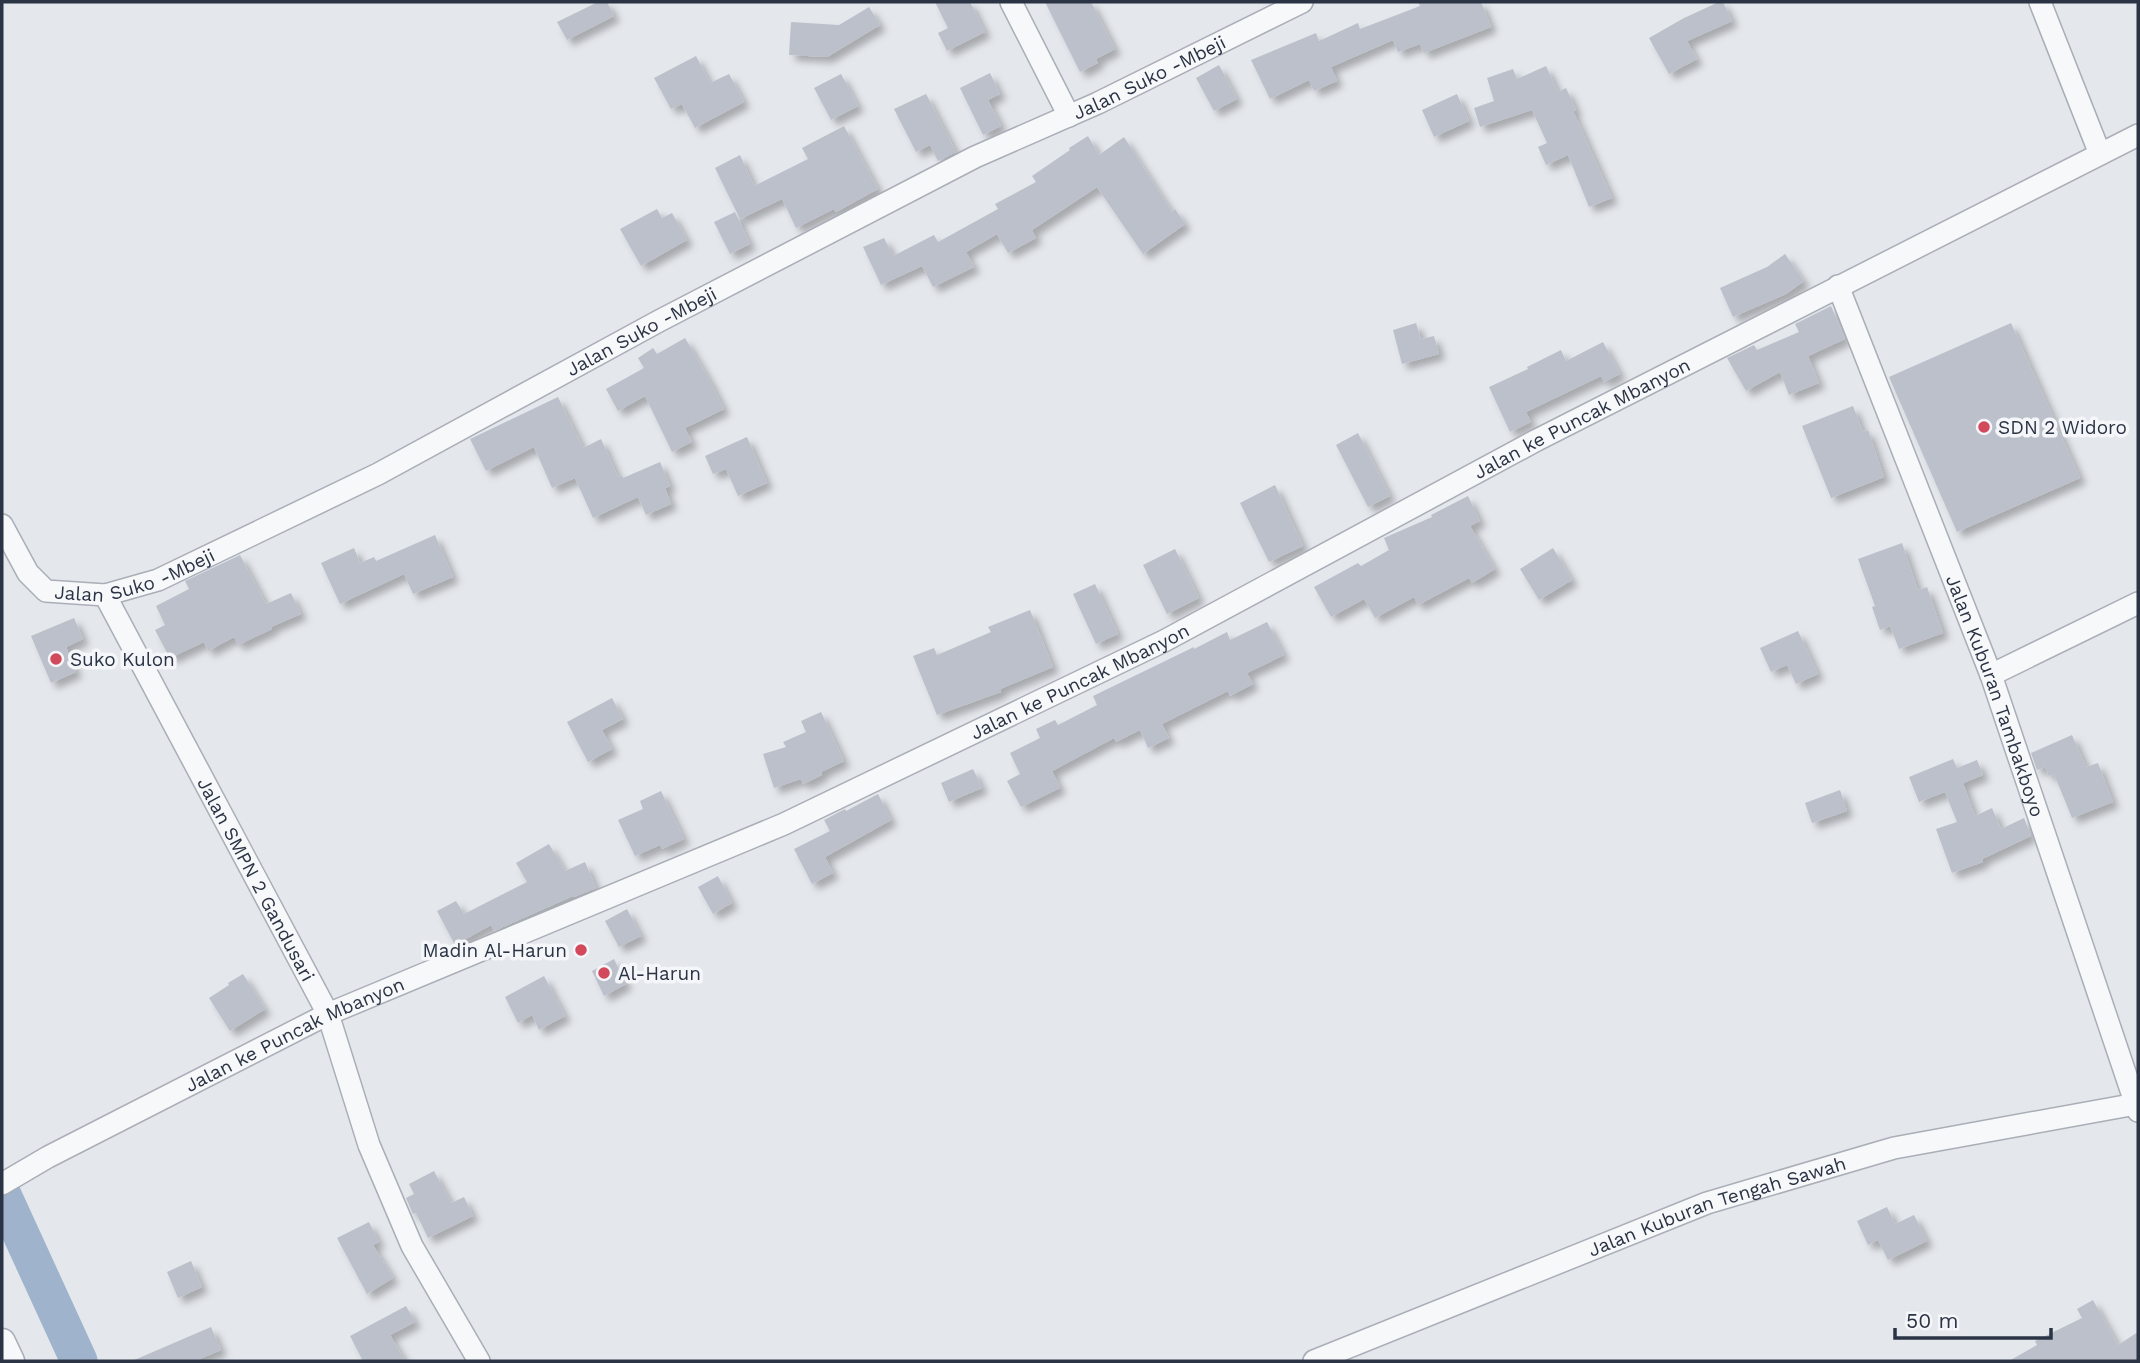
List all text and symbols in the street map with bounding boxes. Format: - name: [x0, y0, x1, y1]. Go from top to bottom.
- street label: Jalan Suko -Mbeji: [1069, 31, 1229, 125]
- street label: Jalan Suko -Mbeji: [562, 282, 721, 381]
- street label: Jalan ke Puncak Mbanyon: [1470, 353, 1694, 484]
- place label: SDN 2 Widoro: [1998, 416, 2127, 439]
- marker: SDN 2 Widoro: [1976, 419, 1992, 435]
- street label: Jalan Suko -Mbeji: [54, 543, 218, 607]
- street label: Jalan Kuburan Tambakboyo: [1941, 572, 2049, 820]
- street label: Jalan ke Puncak Mbanyon: [967, 619, 1193, 745]
- place label: Suko Kulon: [70, 648, 175, 671]
- marker: Suko Kulon: [48, 651, 64, 667]
- street label: Jalan SMPN 2 Gandusari: [192, 774, 319, 985]
- place label: Madin Al-Harun: [423, 939, 567, 962]
- marker: Madin Al-Harun: [573, 942, 589, 958]
- place label: Al-Harun: [618, 962, 701, 985]
- marker: Al-Harun: [596, 965, 612, 981]
- street label: Jalan ke Puncak Mbanyon: [181, 972, 408, 1097]
- street label: Jalan Kuburan Tengah Sawah: [1585, 1152, 1849, 1262]
- scale bar: [1895, 1296, 2051, 1340]
- text: 50 m: [1906, 1308, 1958, 1333]

